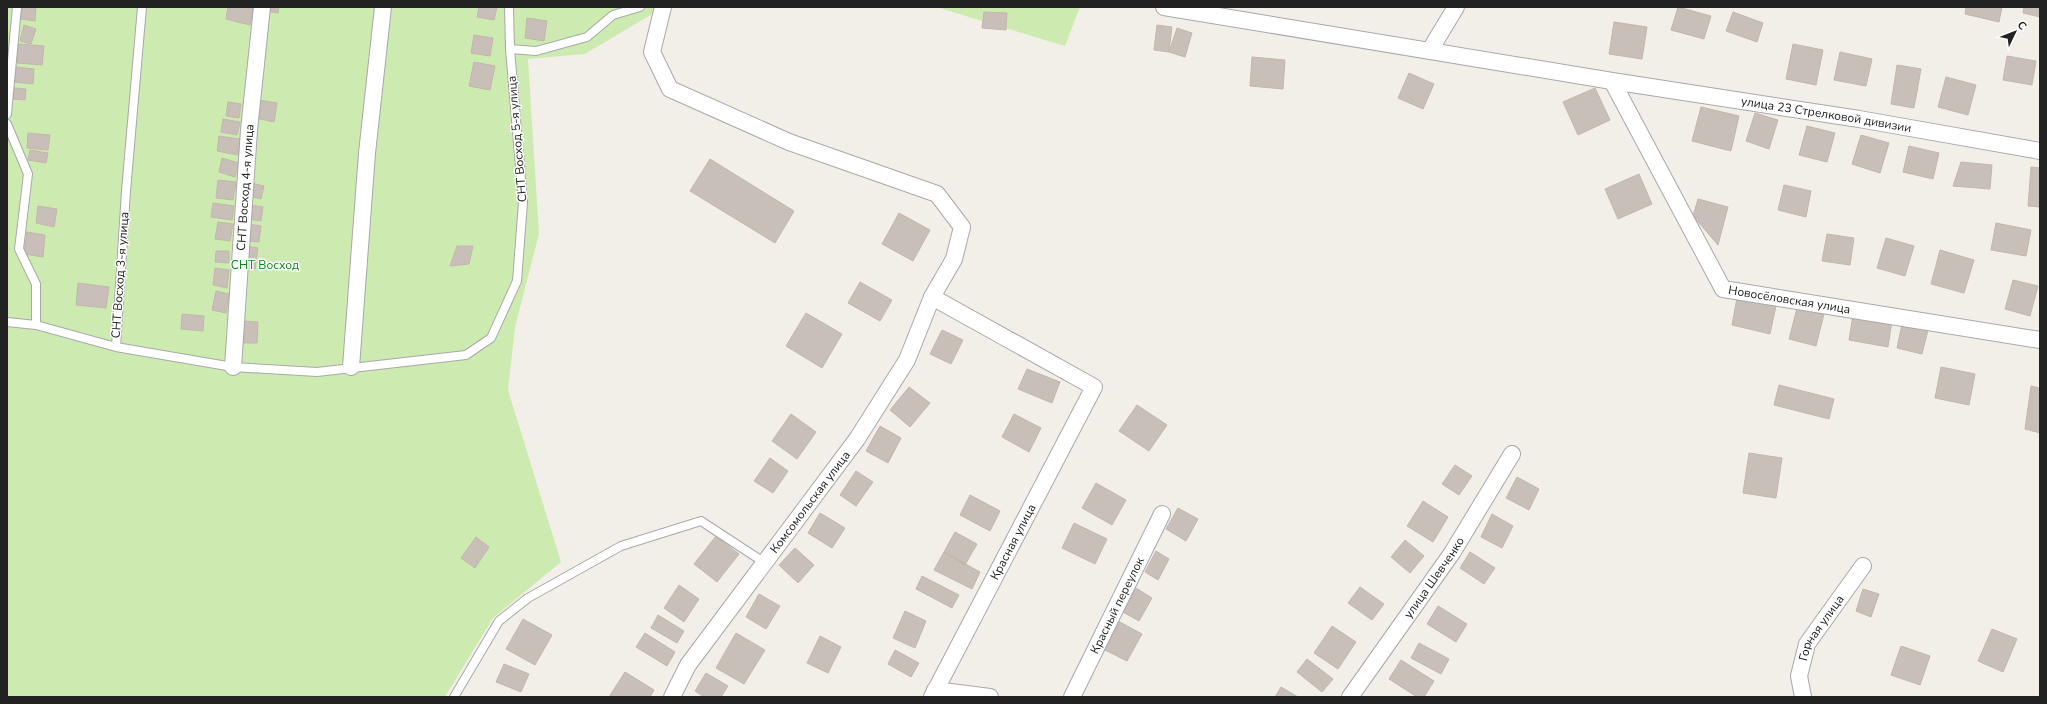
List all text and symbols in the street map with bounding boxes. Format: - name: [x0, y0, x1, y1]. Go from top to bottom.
- north arrow: [1995, 12, 2035, 52]
- text: С: [2014, 18, 2030, 34]
- street label: СНТ Восход 5-я улица: [504, 75, 530, 203]
- street label: улица 23 Стрелковой дивизии: [1740, 93, 1913, 136]
- street label: СНТ Восход 4-я улица: [233, 123, 258, 251]
- street label: СНТ Восход 3-я улица: [108, 211, 132, 339]
- park label: СНТ Восход: [231, 257, 299, 273]
- street label: Новосёловская улица: [1727, 282, 1852, 317]
- street label: Комсомольская улица: [766, 448, 854, 556]
- street label: Красная улица: [987, 501, 1039, 583]
- street label: улица Шевченко: [1400, 534, 1468, 622]
- street label: Красный переулок: [1086, 554, 1148, 657]
- street label: Горная улица: [1795, 592, 1848, 663]

